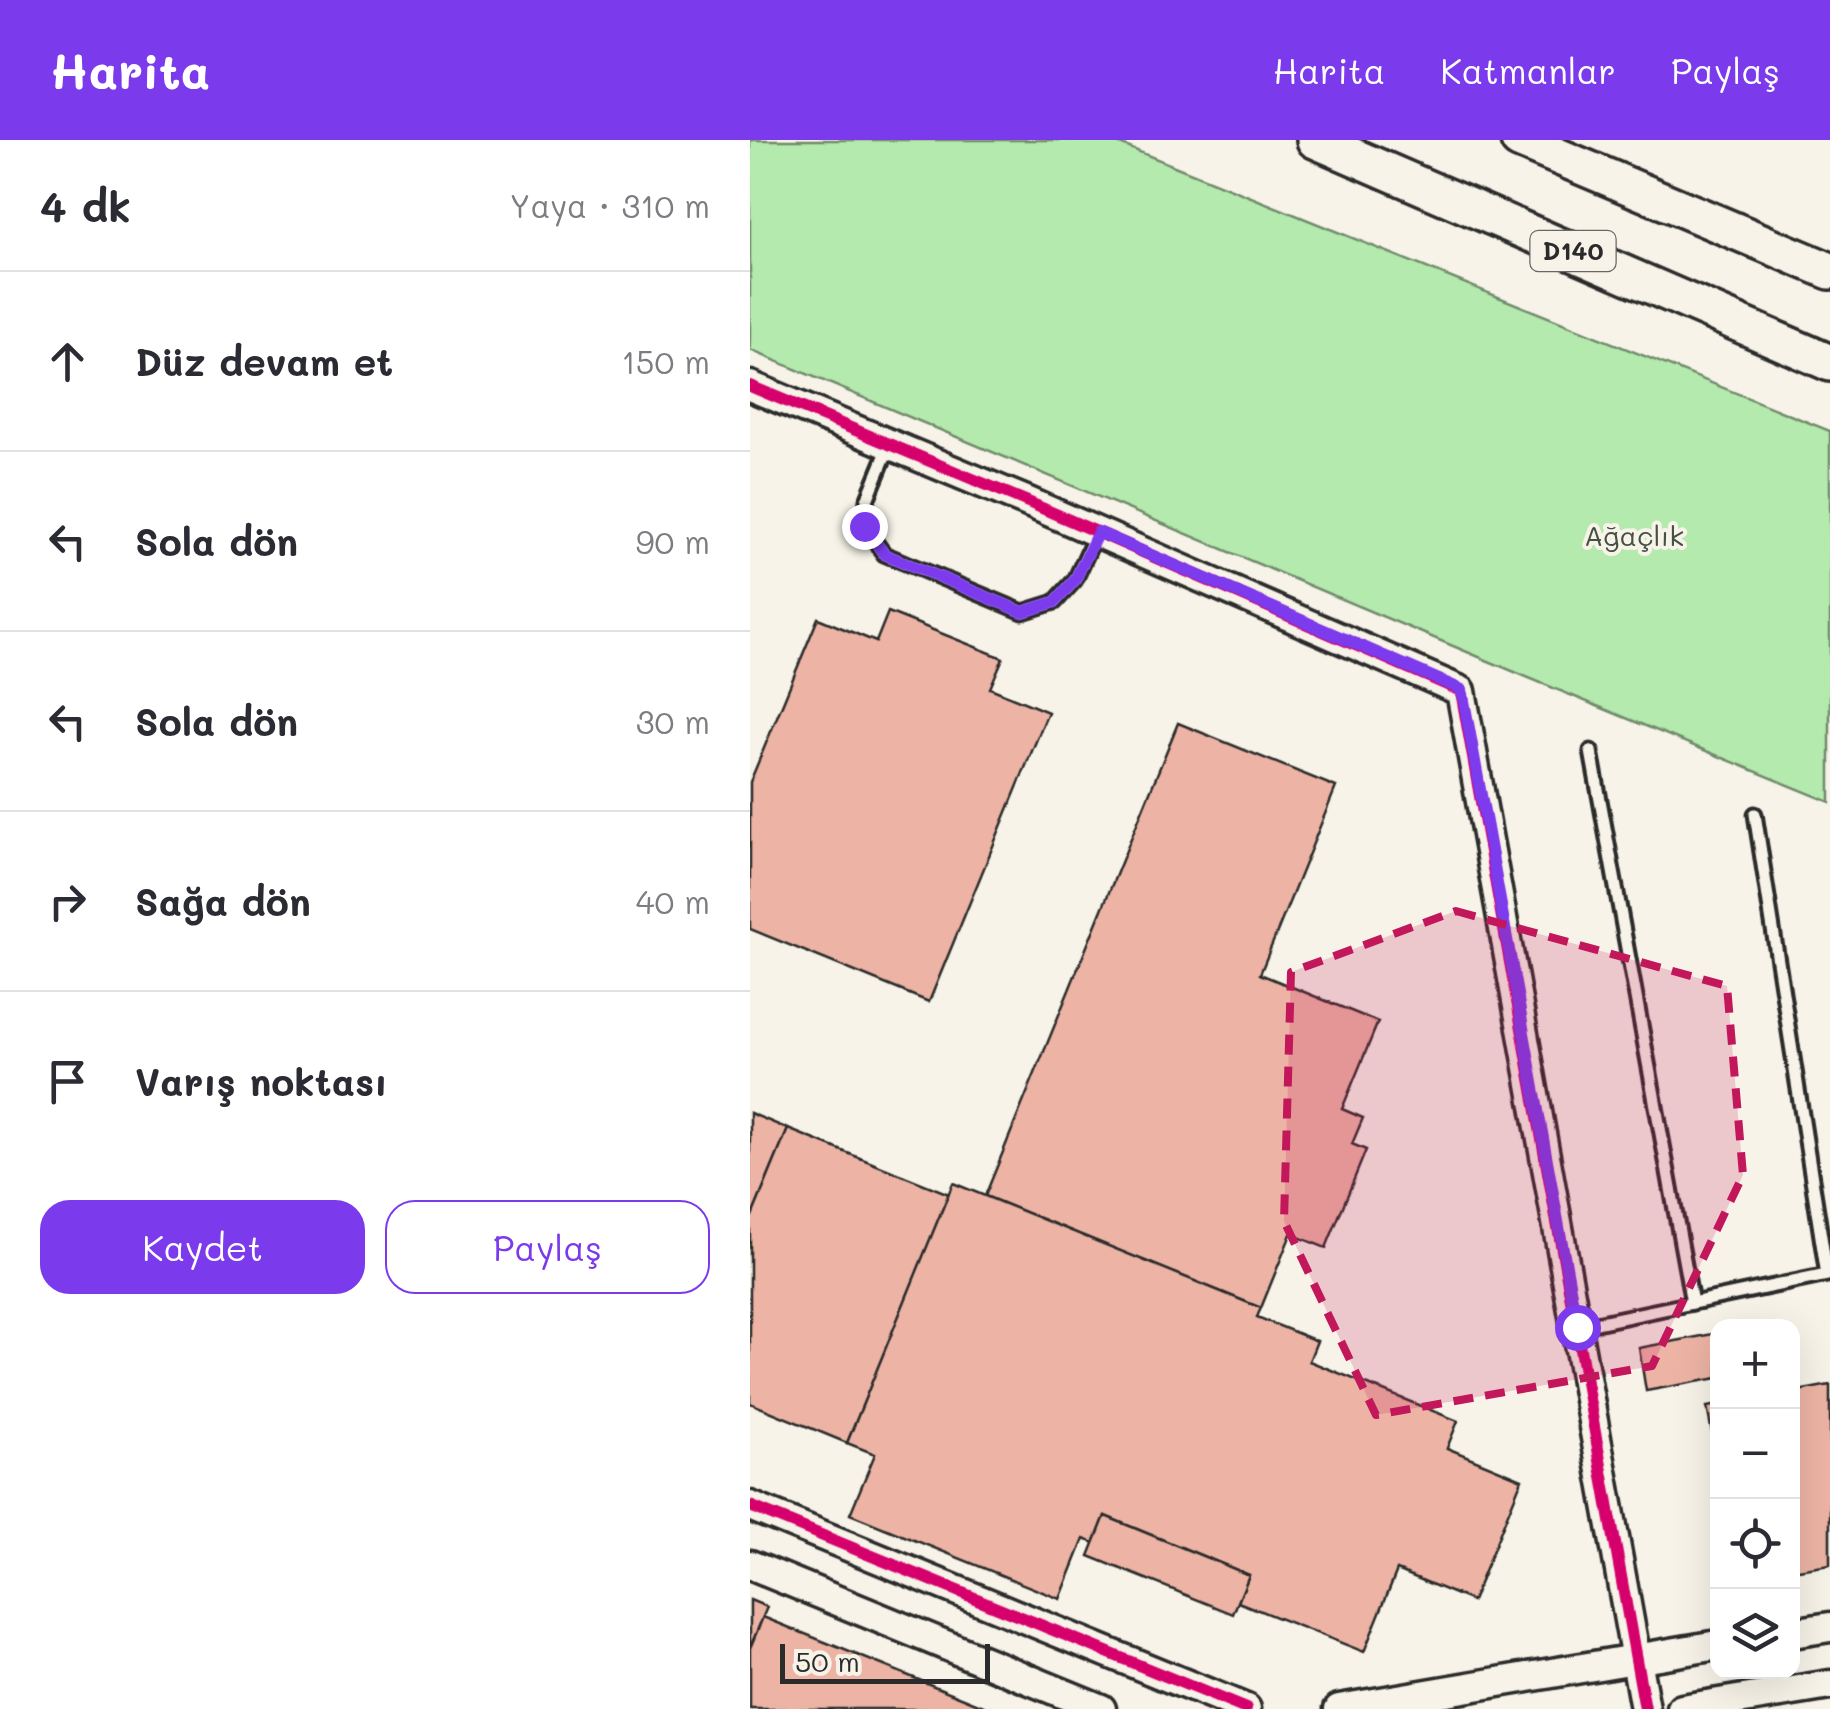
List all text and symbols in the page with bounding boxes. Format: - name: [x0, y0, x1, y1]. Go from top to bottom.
- text: Harita: [50, 39, 210, 101]
- text: Harita: [1273, 47, 1385, 93]
- text: Katmanlar: [1440, 47, 1616, 93]
- text: Paylaş: [1671, 47, 1780, 93]
- text: 4 dk: [40, 178, 131, 233]
- text: Yaya · 310 m: [509, 184, 710, 226]
- road number: D140: [1530, 231, 1616, 271]
- icon: ahead: [40, 334, 95, 389]
- text: Düz devam et: [135, 336, 393, 386]
- text: 150 m: [622, 340, 710, 382]
- route end: [842, 504, 888, 550]
- icon: left: [40, 514, 95, 569]
- text: Sola dön: [135, 516, 298, 566]
- park label: Ağaçlık: [1584, 517, 1684, 553]
- text: 90 m: [636, 520, 710, 562]
- icon: left: [40, 694, 95, 749]
- text: Sola dön: [135, 696, 298, 746]
- text: 30 m: [636, 700, 710, 742]
- icon: right: [40, 874, 95, 929]
- text: Sağa dön: [135, 876, 311, 926]
- text: 40 m: [636, 880, 710, 922]
- icon: arrive: [40, 1054, 95, 1109]
- text: Varış noktası: [135, 1056, 387, 1106]
- button: Kaydet: [40, 1200, 365, 1294]
- button: Paylaş: [385, 1200, 710, 1294]
- route start: [1555, 1305, 1601, 1351]
- map controls: [1710, 1319, 1800, 1679]
- button: +: [1710, 1319, 1800, 1409]
- button: −: [1710, 1409, 1800, 1499]
- button: locate: [1710, 1499, 1800, 1589]
- button: layers: [1710, 1589, 1800, 1679]
- scale bar: [780, 1639, 990, 1684]
- text: 50 m: [795, 1643, 860, 1679]

